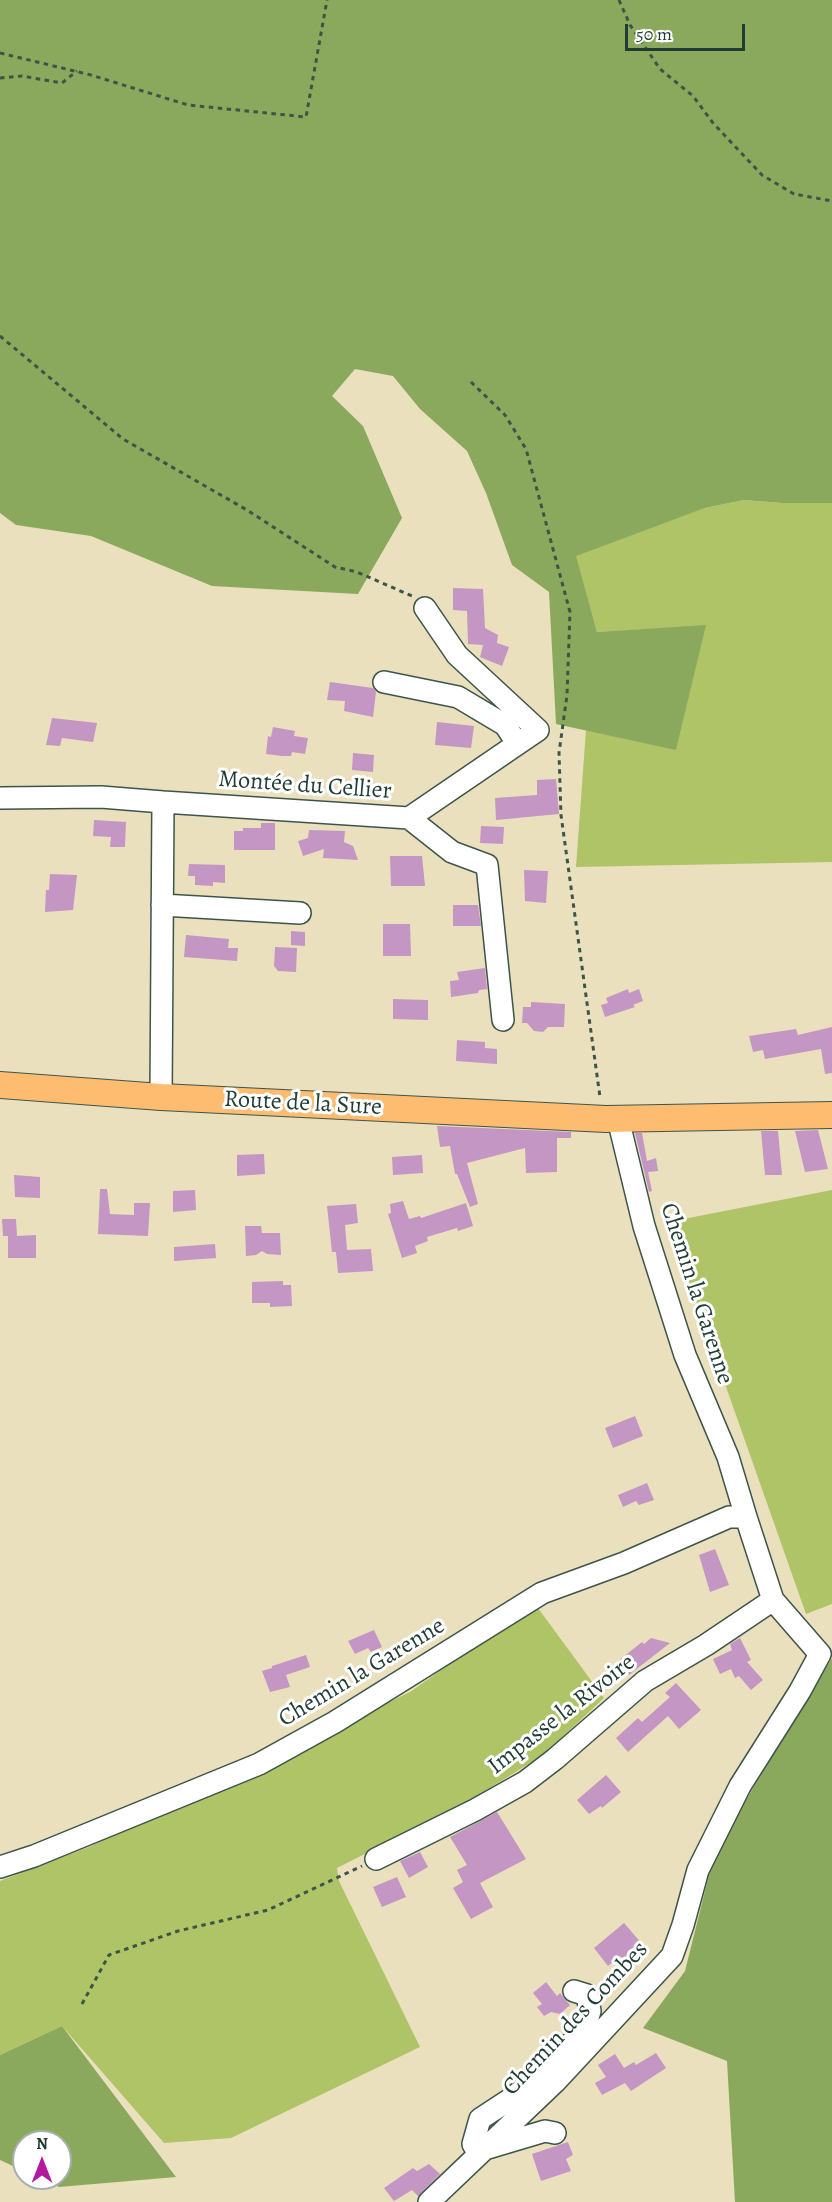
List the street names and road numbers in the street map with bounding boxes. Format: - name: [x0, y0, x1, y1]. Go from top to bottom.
- street label: Montée du Cellier: [217, 766, 393, 806]
- street label: Route de la Sure: [223, 1085, 383, 1123]
- street label: Chemin la Garenne: [653, 1200, 739, 1388]
- street label: Chemin la Garenne: [274, 1612, 450, 1734]
- street label: Impasse la Rivoire: [483, 1649, 641, 1781]
- street label: Chemin des Combes: [497, 1936, 655, 2102]

